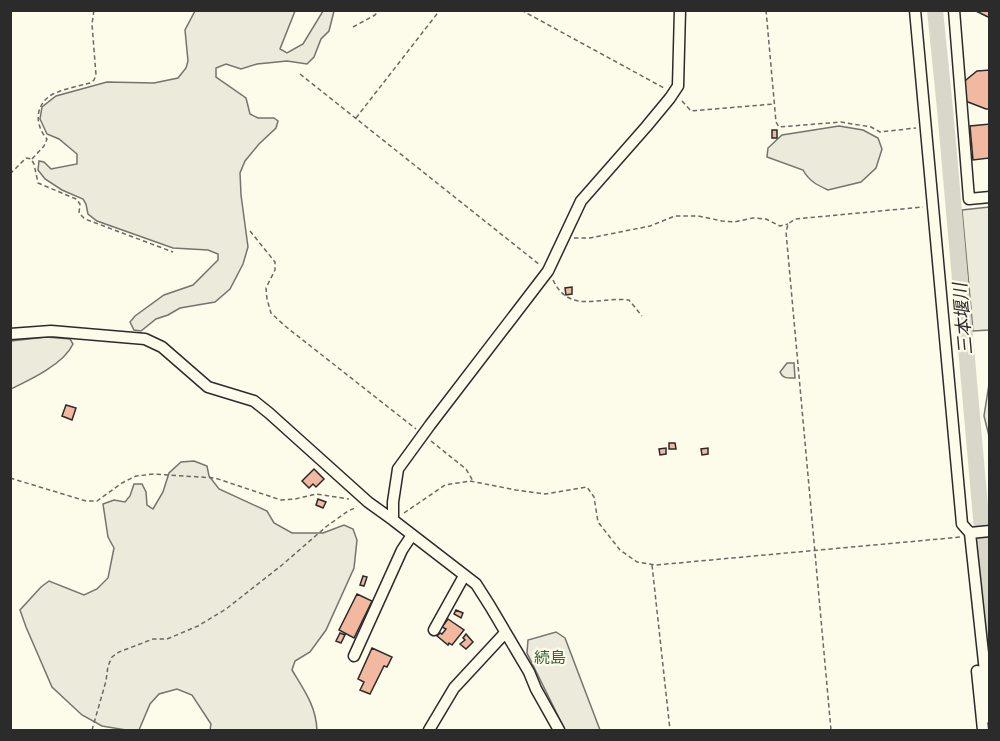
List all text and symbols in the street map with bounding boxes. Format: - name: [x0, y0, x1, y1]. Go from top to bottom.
- water label: 三本堰川: [948, 280, 976, 356]
- park label: 続島: [534, 647, 566, 666]

